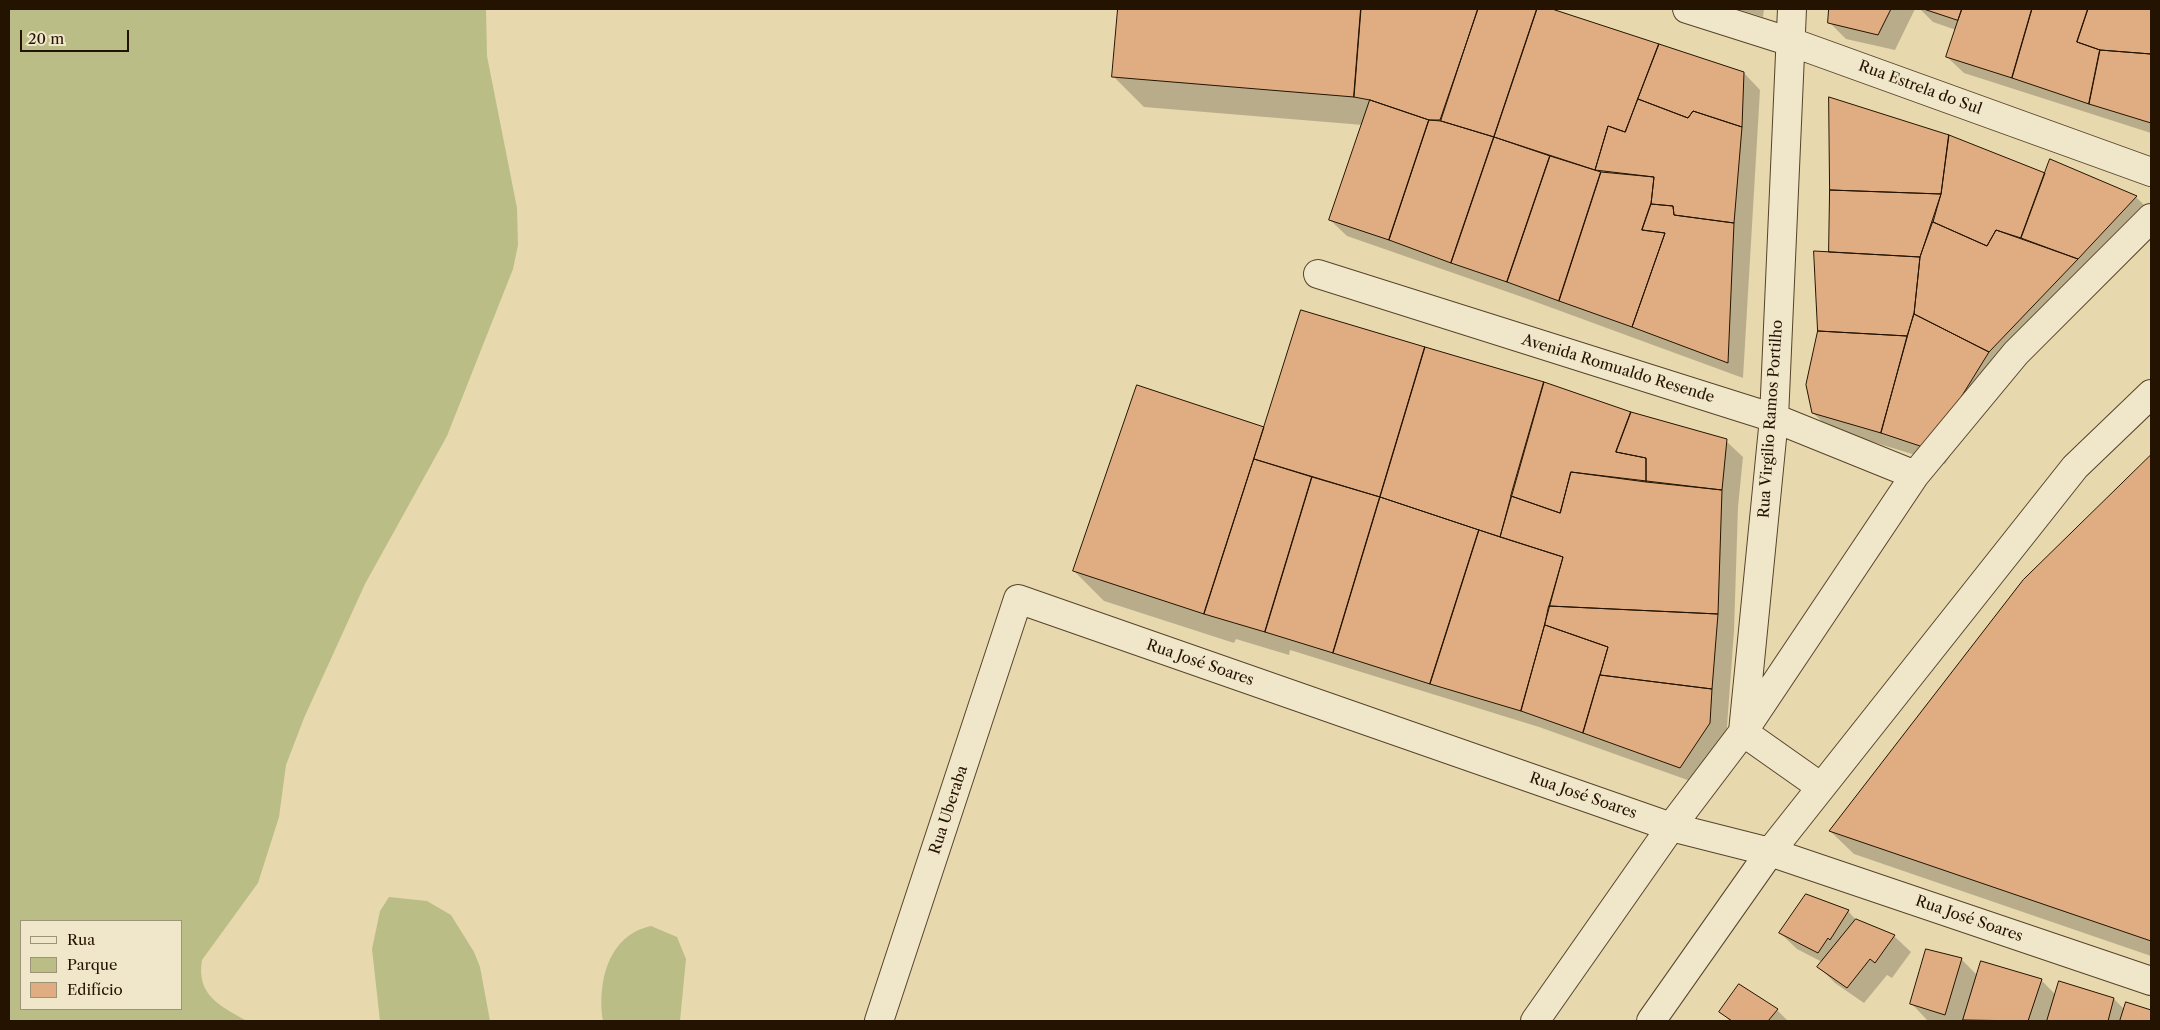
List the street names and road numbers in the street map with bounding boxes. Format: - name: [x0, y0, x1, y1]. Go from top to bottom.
- street label: Rua Estrela do Sul: [1856, 57, 1984, 119]
- street label: Rua Virgilio Ramos Portilho: [1755, 319, 1787, 519]
- street label: Avenida Romualdo Resende: [1520, 331, 1716, 407]
- street label: Rua José Soares: [1144, 636, 1256, 690]
- street label: Rua Uberaba: [926, 763, 972, 857]
- street label: Rua José Soares: [1527, 769, 1639, 823]
- street label: Rua José Soares: [1913, 892, 2025, 946]

